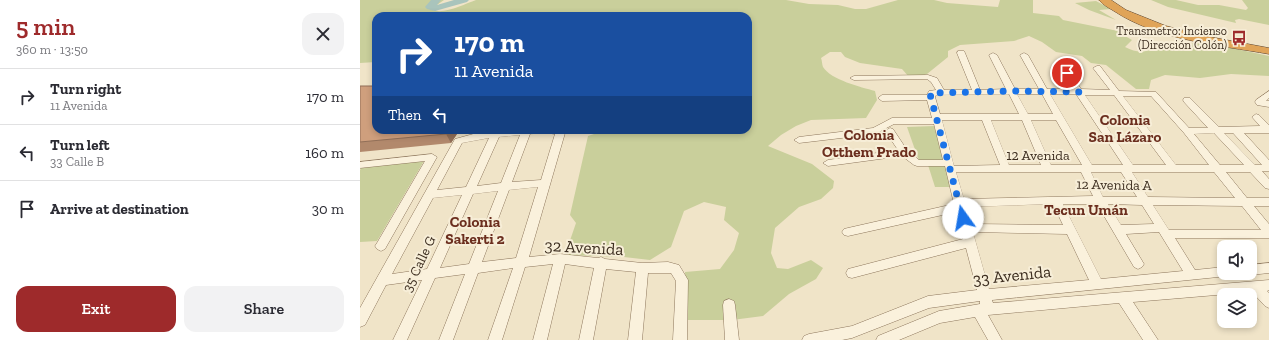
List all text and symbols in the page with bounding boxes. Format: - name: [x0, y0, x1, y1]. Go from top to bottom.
- text: 5 min: [16, 12, 75, 41]
- button: close: [302, 13, 344, 55]
- place label: Transmetro: Incienso (Dirección Colón): [1116, 24, 1227, 52]
- text: 170 m: [454, 26, 525, 59]
- icon: right: [388, 28, 440, 80]
- bus stop icon: Transmetro: Incienso (Dirección Colón): [1230, 29, 1248, 47]
- text: 360 m · 13:50: [16, 42, 88, 57]
- pin: [1050, 56, 1084, 90]
- text: 11 Avenida: [454, 60, 534, 82]
- icon: arrive: [1056, 62, 1078, 84]
- text: Turn right: [50, 80, 121, 98]
- icon: right: [16, 86, 38, 108]
- text: 170 m: [306, 88, 344, 106]
- text: 11 Avenida: [50, 98, 107, 113]
- icon: left: [429, 104, 451, 126]
- text: Then: [388, 106, 421, 124]
- district label: Colonia San Lázaro: [1089, 111, 1162, 146]
- district label: Colonia Otthem Prado: [822, 126, 916, 161]
- text: Turn left: [50, 136, 110, 154]
- icon: left: [16, 142, 38, 164]
- text: 160 m: [305, 144, 344, 162]
- street label: 12 Avenida: [1006, 147, 1070, 164]
- text: 33 Calle B: [50, 154, 104, 169]
- street label: 12 Avenida A: [1076, 176, 1153, 194]
- position arrow: [942, 197, 984, 239]
- icon: arrive: [16, 198, 38, 220]
- text: Arrive at destination: [50, 200, 189, 218]
- text: 30 m: [312, 200, 344, 218]
- district label: Tecun Umán: [1044, 201, 1128, 219]
- district label: Colonia Sakerti 2: [445, 213, 505, 248]
- street label: 35 Calle G: [399, 233, 439, 295]
- street label: 32 Avenida: [544, 235, 624, 259]
- map controls: [1217, 240, 1257, 328]
- button: sound: [1217, 240, 1257, 280]
- street label: 33 Avenida: [972, 261, 1052, 289]
- button: Exit: [16, 286, 176, 332]
- button: Share: [184, 286, 344, 332]
- button: layers: [1217, 288, 1257, 328]

